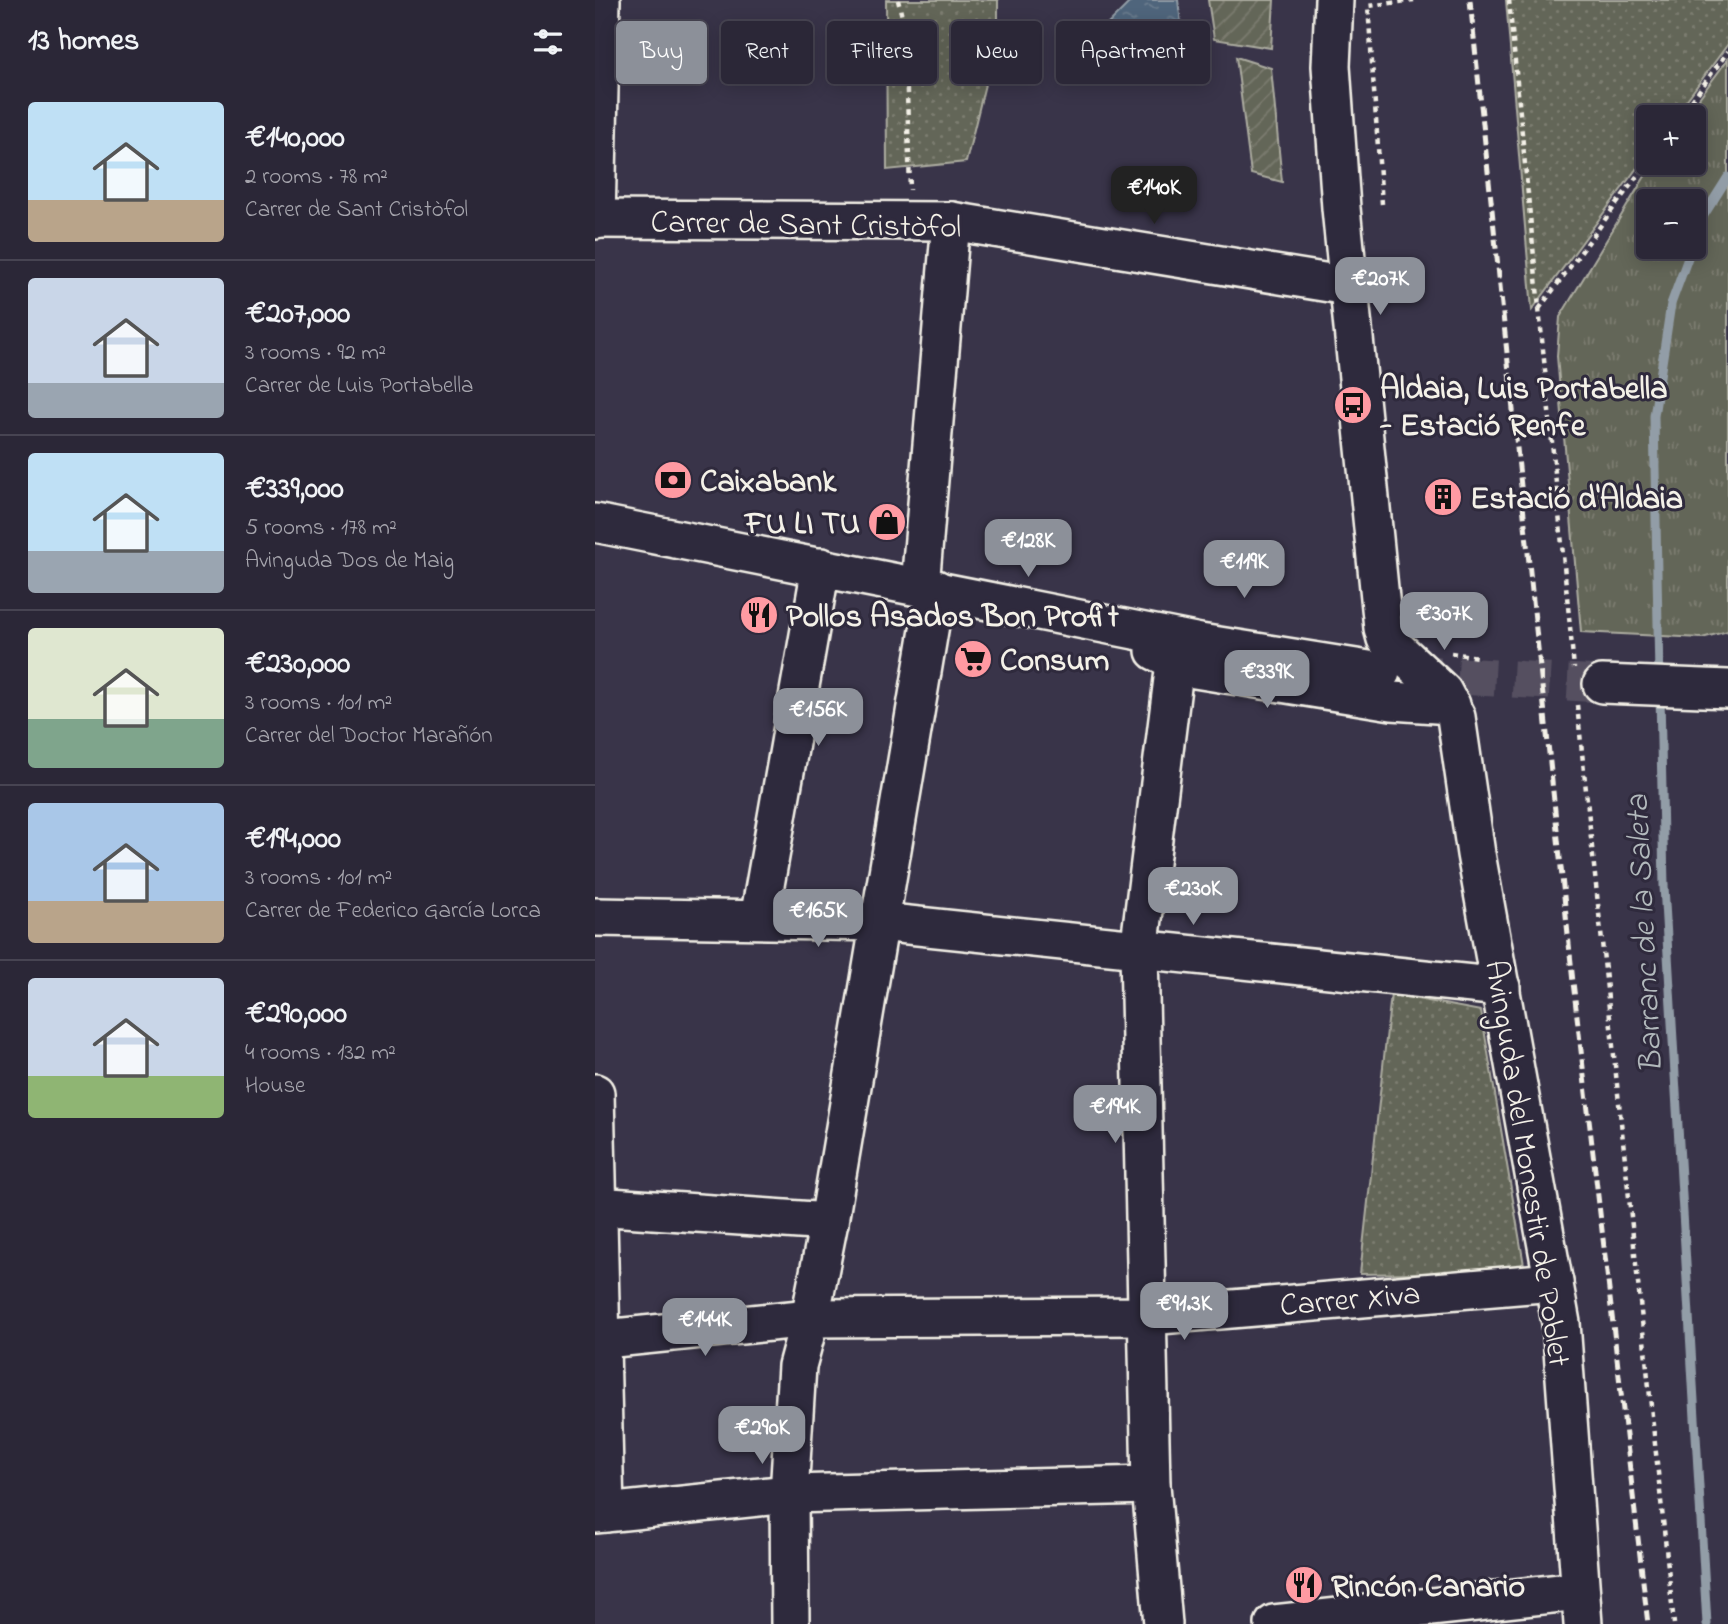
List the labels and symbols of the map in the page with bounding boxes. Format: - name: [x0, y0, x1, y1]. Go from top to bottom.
- pin: €140K: [1105, 166, 1203, 226]
- street label: Carrer de Sant Cristòfol: [650, 200, 962, 253]
- pin: €207K: [1331, 258, 1429, 317]
- place label: Aldaia, Luis Portabella - Estació Renfe: [1379, 367, 1667, 451]
- bus stop icon: Aldaia, Luis Portabella - Estació Renfe: [1332, 384, 1374, 426]
- bank icon: Caixabank: [652, 459, 694, 501]
- place label: Caixabank: [700, 460, 837, 507]
- building icon: Estació d'Aldaia: [1422, 476, 1464, 518]
- place label: Estació d'Aldaia: [1470, 477, 1683, 524]
- shop icon: FU LI TU: [866, 501, 908, 543]
- place label: FU LI TU: [743, 502, 860, 549]
- pin: €128K: [979, 520, 1077, 579]
- pin: €119K: [1195, 540, 1293, 600]
- pin: €307K: [1395, 592, 1493, 652]
- restaurant icon: Pollos Asados Bon Profit: [738, 594, 780, 636]
- place label: Pollos Asados Bon Profit: [786, 595, 1119, 642]
- supermarket icon: Consum: [952, 638, 994, 680]
- place label: Consum: [1000, 639, 1109, 686]
- pin: €339K: [1218, 650, 1316, 710]
- pin: €156K: [769, 688, 867, 748]
- water label: Barranc de la Saleta: [1615, 792, 1677, 1074]
- pin: €230K: [1144, 867, 1242, 927]
- pin: €165K: [769, 890, 867, 949]
- street label: Avinguda del Monestir de Poblet: [1470, 957, 1581, 1370]
- pin: €194K: [1066, 1086, 1164, 1145]
- street label: Carrer Xiva: [1278, 1272, 1422, 1331]
- pin: €91.3K: [1127, 1282, 1241, 1342]
- pin: €144K: [656, 1298, 754, 1358]
- pin: €290K: [713, 1406, 811, 1466]
- restaurant icon: Rincón Canario: [1283, 1564, 1325, 1606]
- place label: Rincón Canario: [1331, 1565, 1525, 1612]

